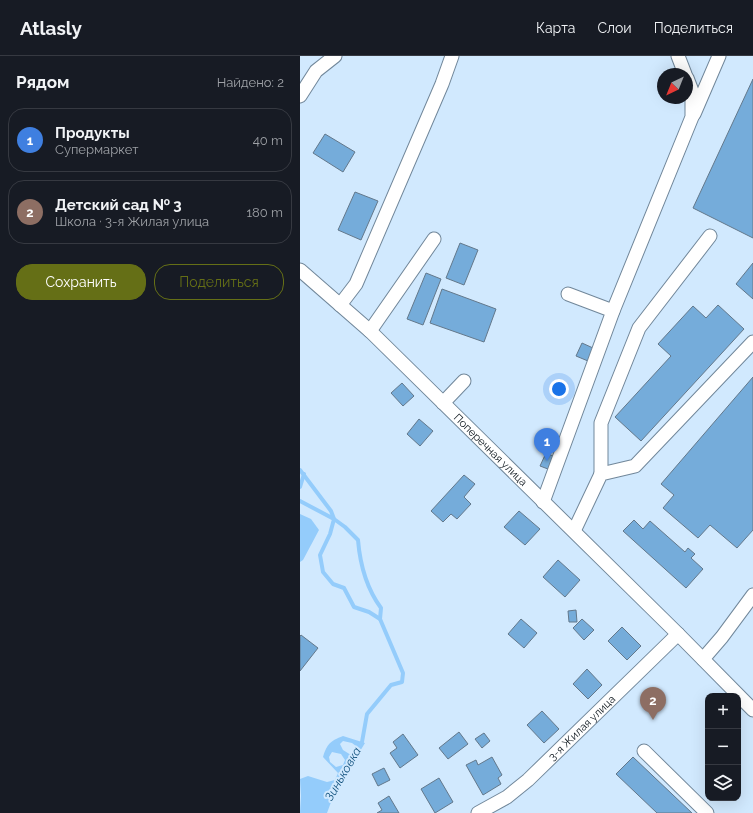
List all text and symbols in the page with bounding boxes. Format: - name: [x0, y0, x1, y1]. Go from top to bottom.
- text: Atlasly: [20, 17, 82, 39]
- text: Карта: [536, 20, 575, 36]
- text: Слои: [597, 20, 632, 36]
- text: Поделиться: [654, 20, 733, 36]
- north arrow: [657, 68, 693, 104]
- text: Рядом: [16, 72, 69, 92]
- text: Найдено: 2: [217, 75, 284, 90]
- text: Продукты: [55, 124, 130, 142]
- text: 1: [27, 133, 33, 148]
- text: 40 m: [253, 133, 283, 148]
- text: Супермаркет: [55, 142, 138, 157]
- text: Детский сад № 3: [55, 196, 182, 214]
- text: 2: [26, 205, 34, 220]
- text: 180 m: [247, 205, 283, 220]
- text: Школа · 3-я Жилая улица: [55, 214, 209, 229]
- button: Сохранить: [16, 264, 146, 300]
- button: Поделиться: [154, 264, 284, 300]
- your location: [549, 379, 569, 399]
- street label: Поперечная улица: [451, 411, 530, 489]
- pin: 1: [534, 428, 560, 461]
- pin: 2: [640, 687, 666, 720]
- street label: 3-я Жилая улица: [546, 692, 618, 763]
- map controls: [705, 693, 741, 801]
- button: +: [705, 693, 741, 729]
- button: −: [705, 729, 741, 765]
- water label: Зиньковка: [322, 745, 364, 803]
- button: layers: [705, 765, 741, 801]

